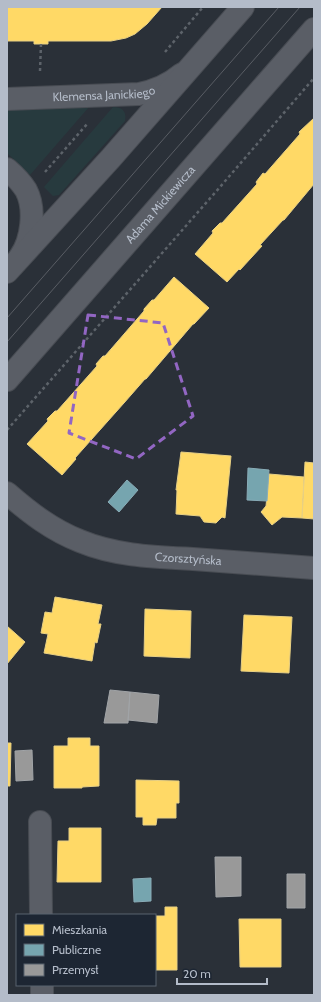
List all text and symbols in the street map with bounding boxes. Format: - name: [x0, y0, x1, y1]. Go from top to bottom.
- street label: Klemensa Janickiego: [52, 82, 157, 104]
- street label: Adama Mickiewicza: [122, 162, 198, 246]
- street label: Czorsztyńska: [154, 549, 222, 568]
- legend: [16, 914, 156, 986]
- text: Mieszkania: [52, 922, 107, 937]
- text: Publiczne: [52, 942, 101, 957]
- scale bar: [177, 960, 267, 986]
- text: Przemysł: [52, 962, 99, 977]
- text: 20 m: [183, 966, 211, 981]

